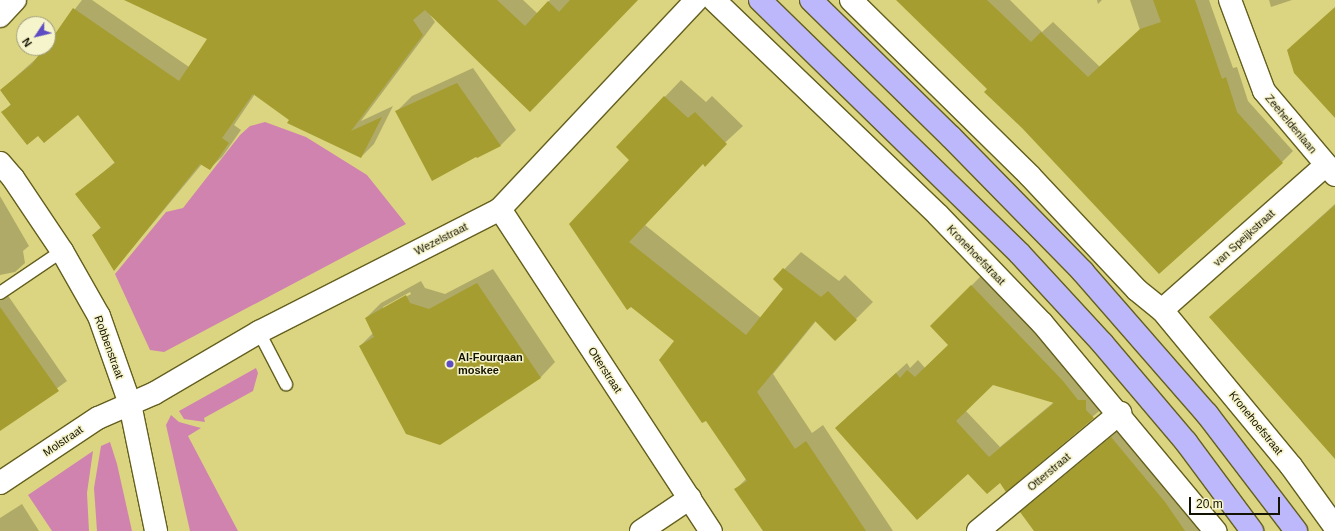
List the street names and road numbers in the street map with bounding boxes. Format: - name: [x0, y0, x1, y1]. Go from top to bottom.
- street label: Zeeheldenlaan: [1263, 92, 1319, 156]
- street label: van Speijkstraat: [1211, 207, 1277, 269]
- street label: Wezelstraat: [412, 220, 470, 258]
- street label: Kronehoefstraat: [944, 222, 1008, 288]
- street label: Robbenstraat: [92, 314, 126, 380]
- street label: Otterstraat: [585, 345, 625, 395]
- street label: Kronehoefstraat: [1226, 388, 1286, 458]
- street label: Molstraat: [41, 423, 85, 459]
- street label: Otterstraat: [1025, 450, 1073, 494]

